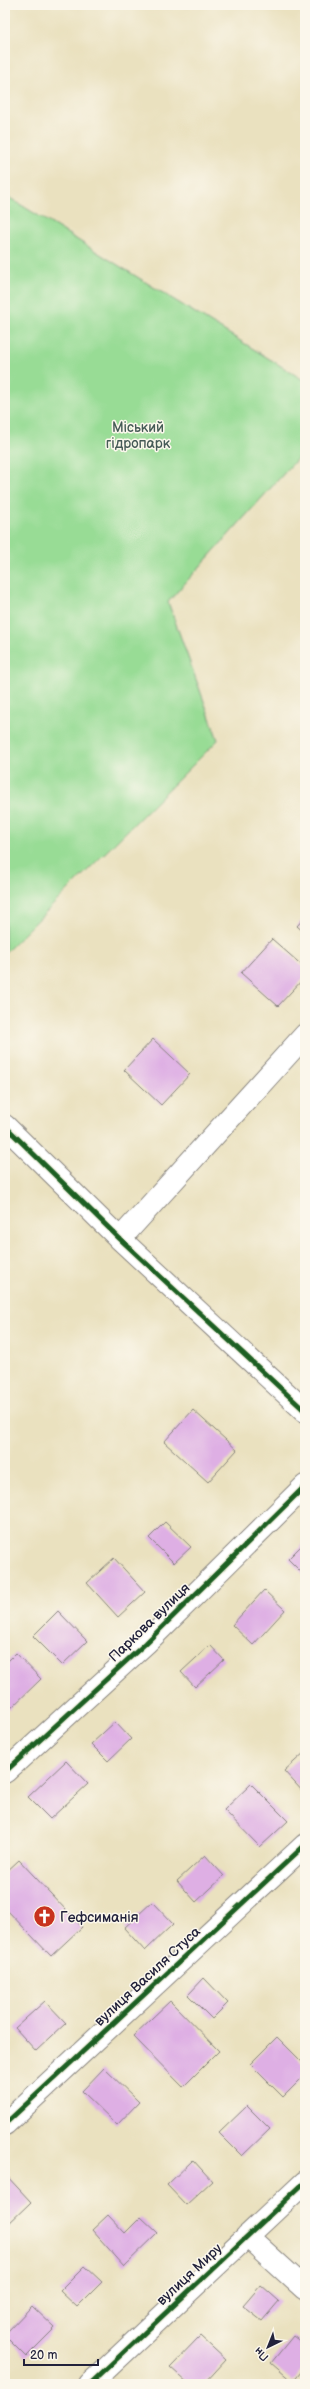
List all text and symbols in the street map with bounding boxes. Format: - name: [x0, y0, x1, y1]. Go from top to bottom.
- park label: Міський гідропарк: [106, 419, 171, 452]
- street label: Паркова вулиця: [105, 1579, 194, 1665]
- church icon: Гефсиманія: [31, 1904, 57, 1930]
- place label: Гефсиманія: [60, 1909, 139, 1926]
- street label: вулиця Василя Стуса: [91, 1923, 204, 2030]
- street label: вулиця Миру: [153, 2239, 226, 2309]
- north arrow: [248, 2327, 288, 2367]
- scale bar: [24, 2341, 98, 2367]
- text: Пн: [252, 2344, 271, 2364]
- text: 20 m: [30, 2348, 57, 2363]

